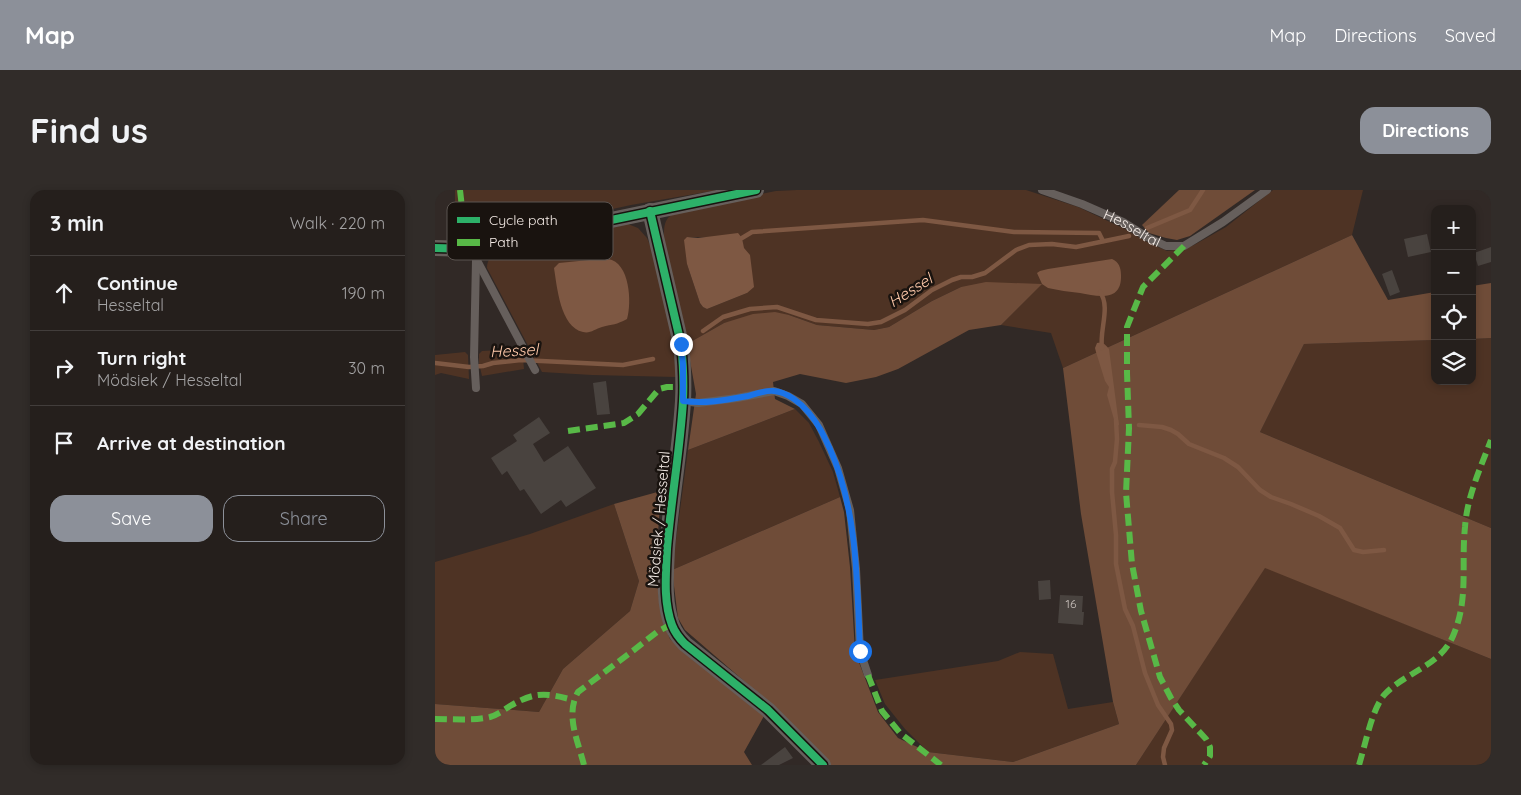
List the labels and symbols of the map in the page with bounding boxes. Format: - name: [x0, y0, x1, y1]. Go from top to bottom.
- legend: [447, 202, 613, 260]
- street label: Hesseltal: [1101, 205, 1164, 251]
- text: Cycle path: [489, 211, 558, 229]
- text: Path: [489, 233, 518, 251]
- water label: Hessel: [884, 267, 938, 311]
- route end: [670, 333, 693, 356]
- water label: Hessel: [489, 339, 541, 361]
- street label: Mödsiek / Hesseltal: [643, 450, 674, 588]
- house number: 16: [1066, 596, 1077, 611]
- route start: [849, 640, 872, 663]

